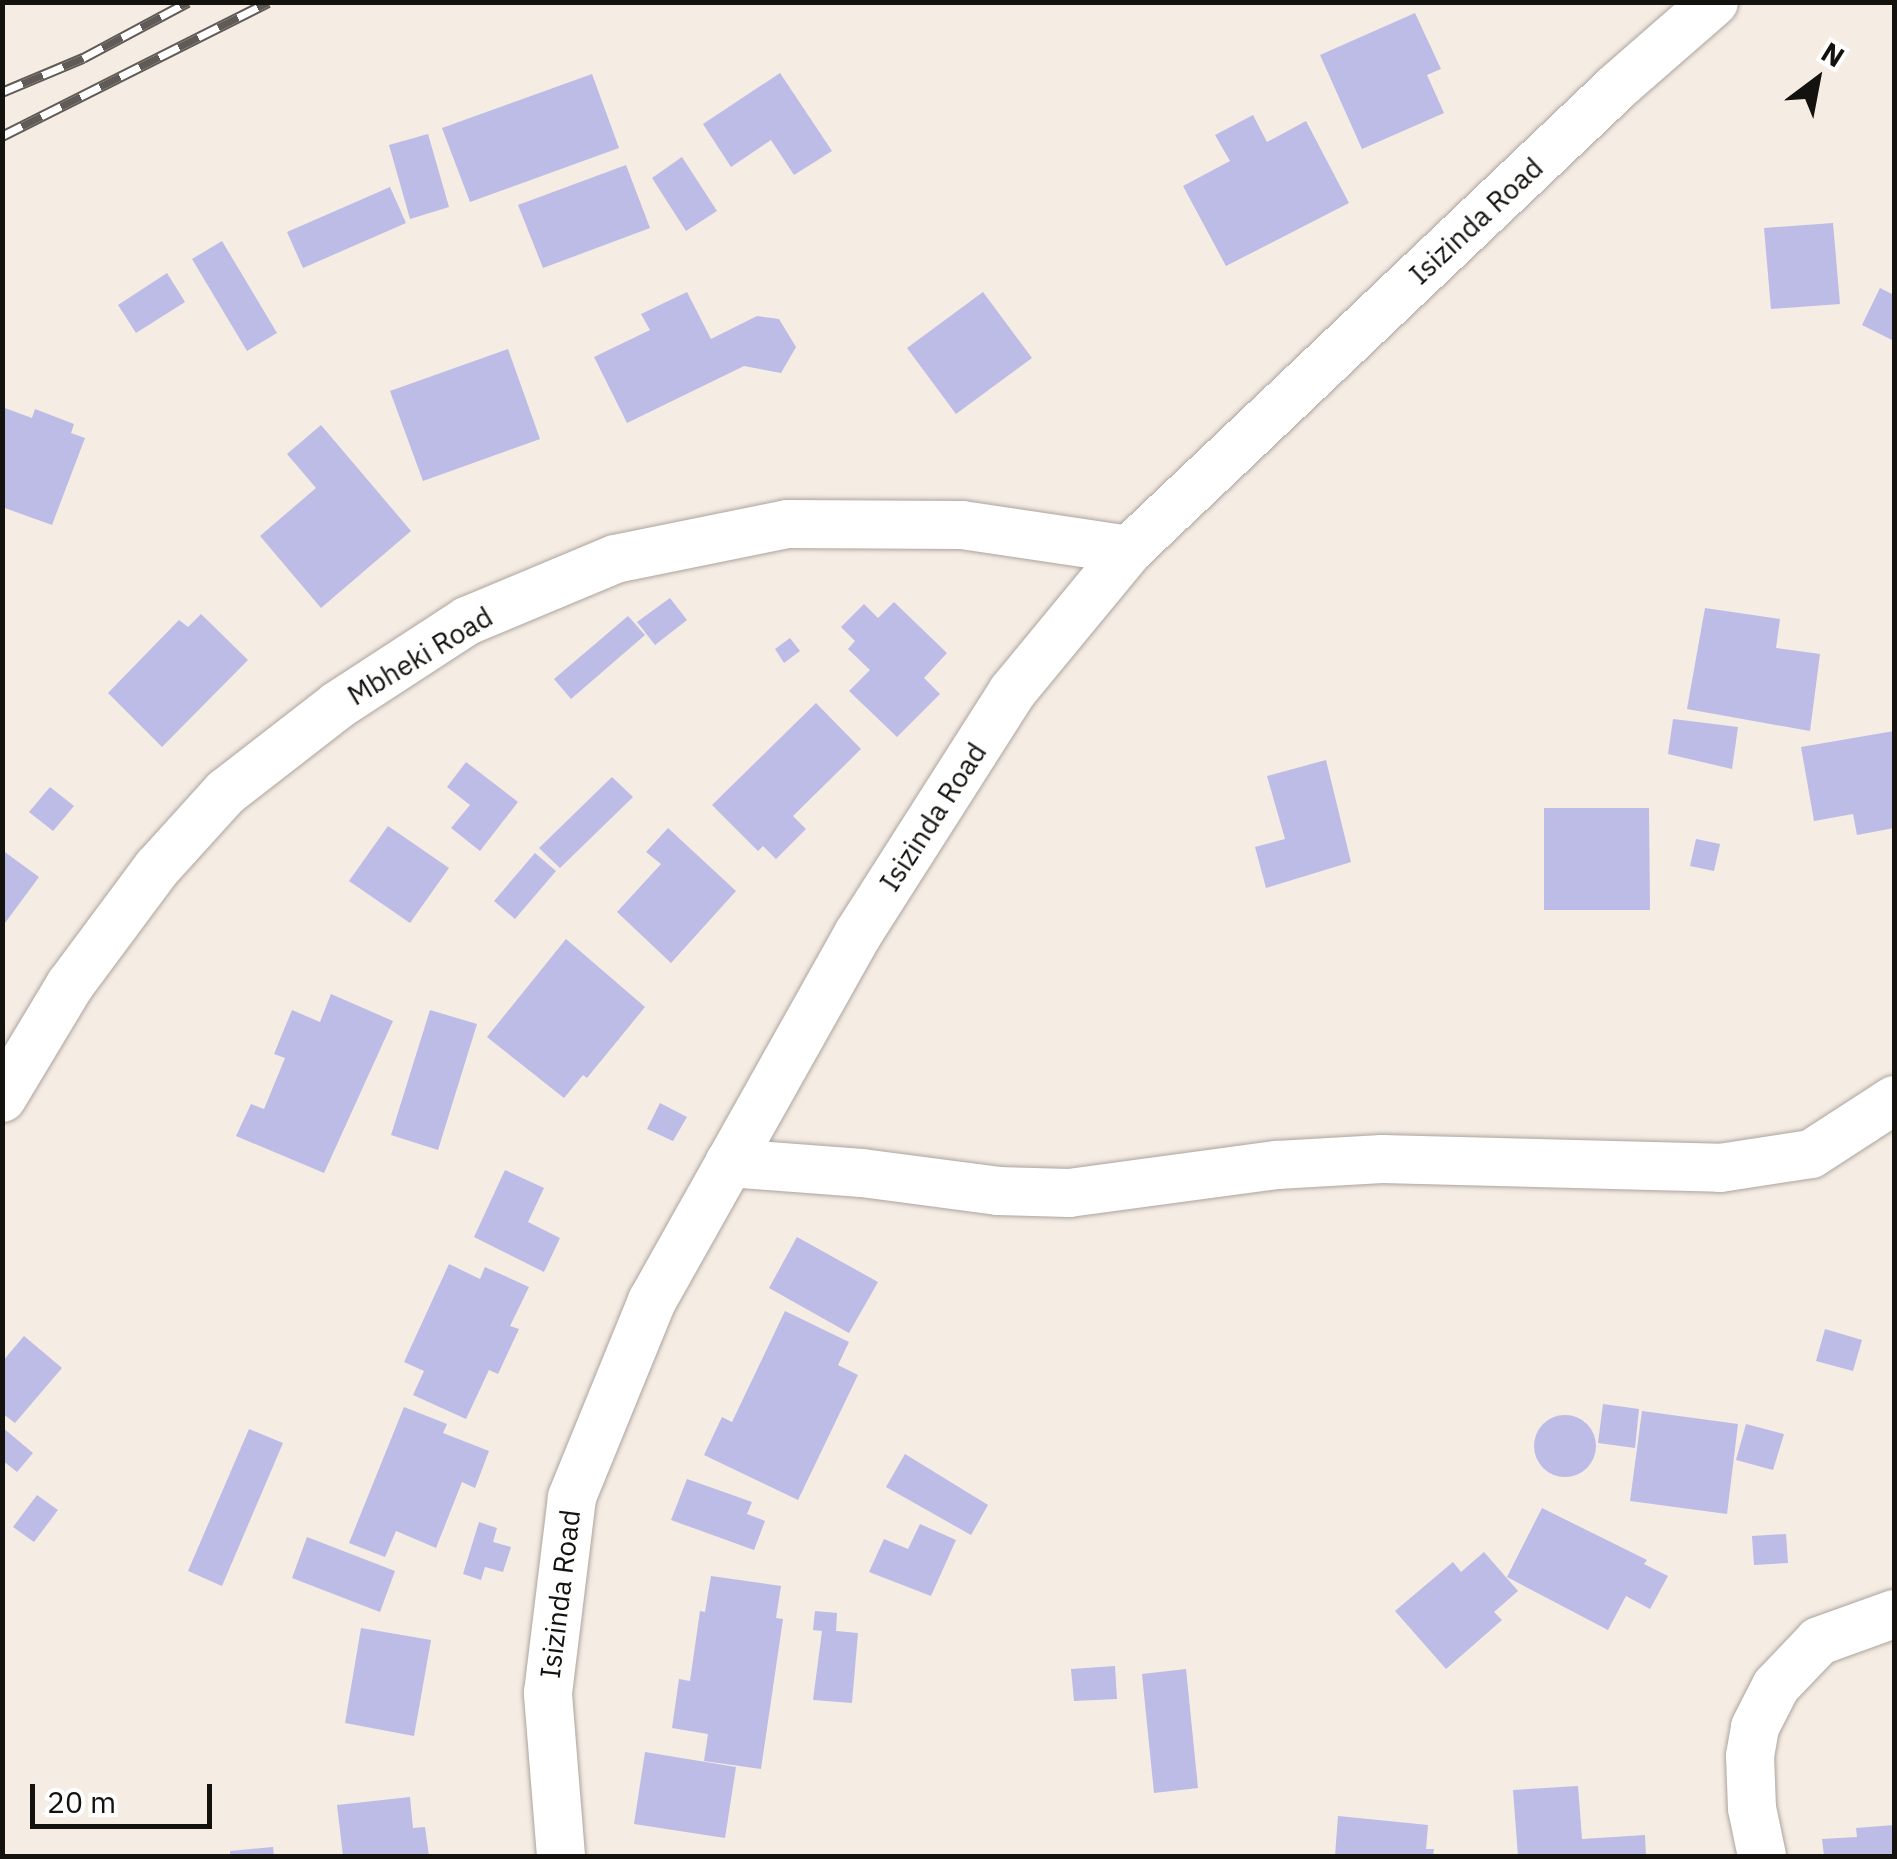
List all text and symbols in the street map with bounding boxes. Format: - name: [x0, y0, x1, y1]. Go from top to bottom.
- north arrow: [1767, 30, 1867, 130]
- text: N: [1815, 33, 1852, 75]
- street label: Isizinda Road: [1402, 151, 1550, 291]
- street label: Mbheki Road: [341, 600, 499, 712]
- street label: Isizinda Road: [873, 737, 993, 897]
- street label: Isizinda Road: [533, 1508, 587, 1680]
- scale bar: [35, 1764, 218, 1826]
- text: 20 m: [47, 1782, 116, 1821]

